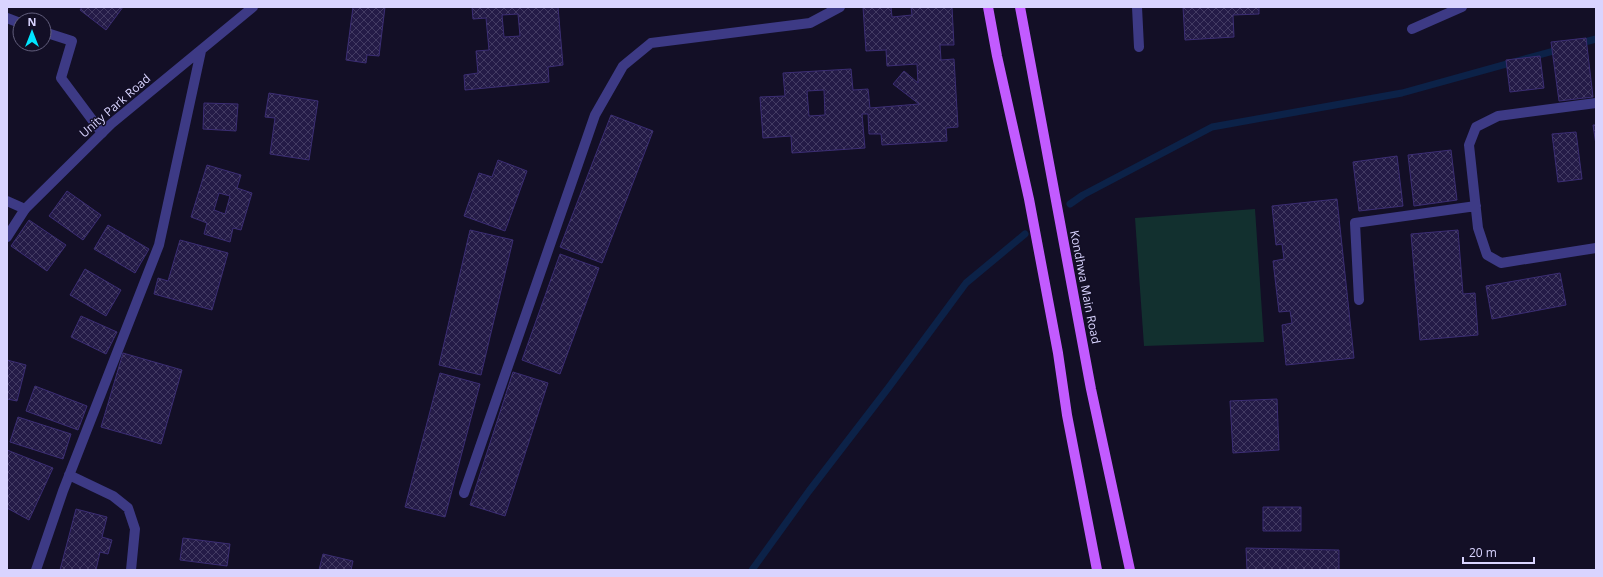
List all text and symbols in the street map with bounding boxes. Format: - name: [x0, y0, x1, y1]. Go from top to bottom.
- north arrow: [12, 12, 52, 52]
- text: N: [28, 14, 36, 29]
- street label: Unity Park Road: [75, 70, 154, 141]
- street label: Kondhwa Main Road: [1066, 229, 1105, 345]
- scale bar: [1463, 539, 1534, 565]
- text: 20 m: [1469, 544, 1497, 561]

